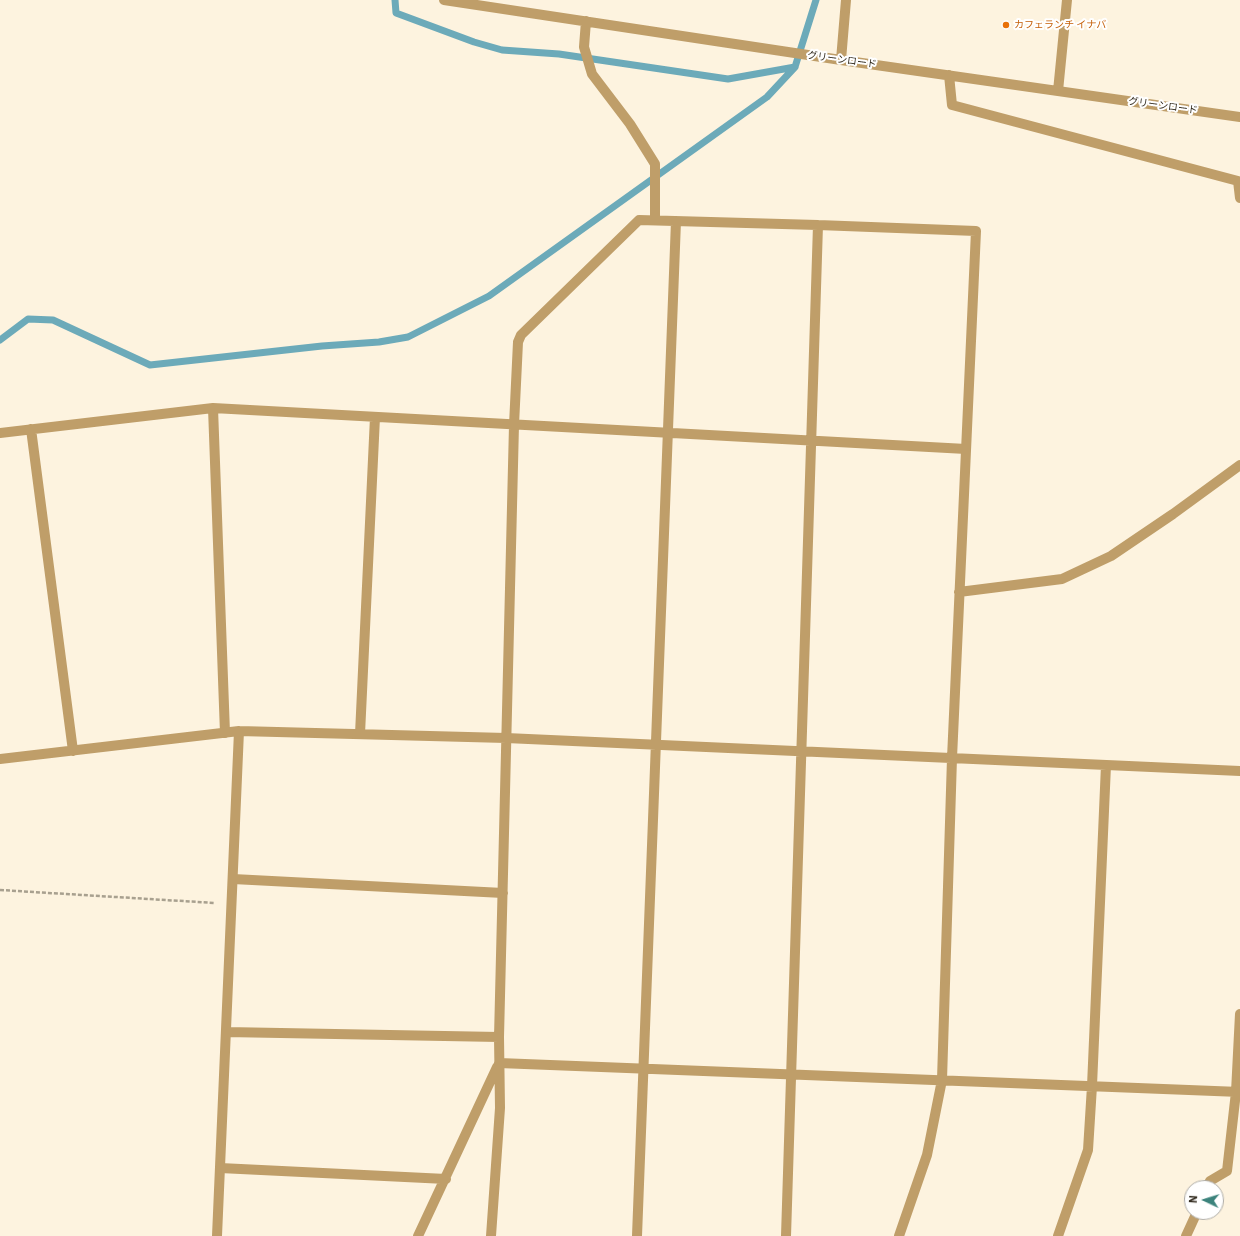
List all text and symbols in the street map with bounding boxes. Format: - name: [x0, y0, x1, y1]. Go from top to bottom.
- place label: カフェランチ イナバ: [1014, 19, 1106, 31]
- marker: カフェランチ イナバ: [1001, 20, 1011, 30]
- street label: グリーンロード: [807, 49, 877, 71]
- street label: グリーンロード: [1128, 95, 1198, 117]
- north arrow: [1184, 1180, 1224, 1220]
- text: N: [1186, 1195, 1200, 1204]

